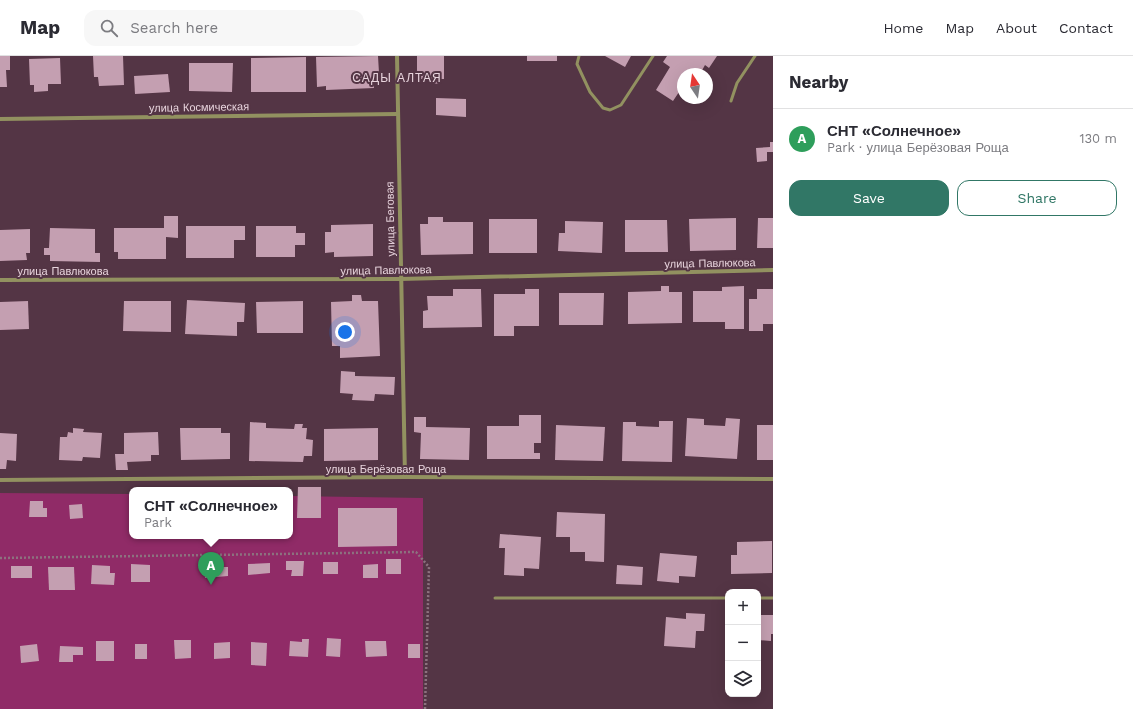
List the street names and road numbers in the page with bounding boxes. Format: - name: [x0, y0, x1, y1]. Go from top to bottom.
- street label: улица Космическая: [149, 100, 249, 115]
- street label: улица Беговая: [383, 181, 398, 257]
- street label: улица Павлюкова: [664, 256, 757, 271]
- street label: улица Павлюкова: [340, 263, 433, 278]
- street label: улица Павлюкова: [17, 265, 109, 278]
- street label: улица Берёзовая Роща: [326, 463, 447, 476]

